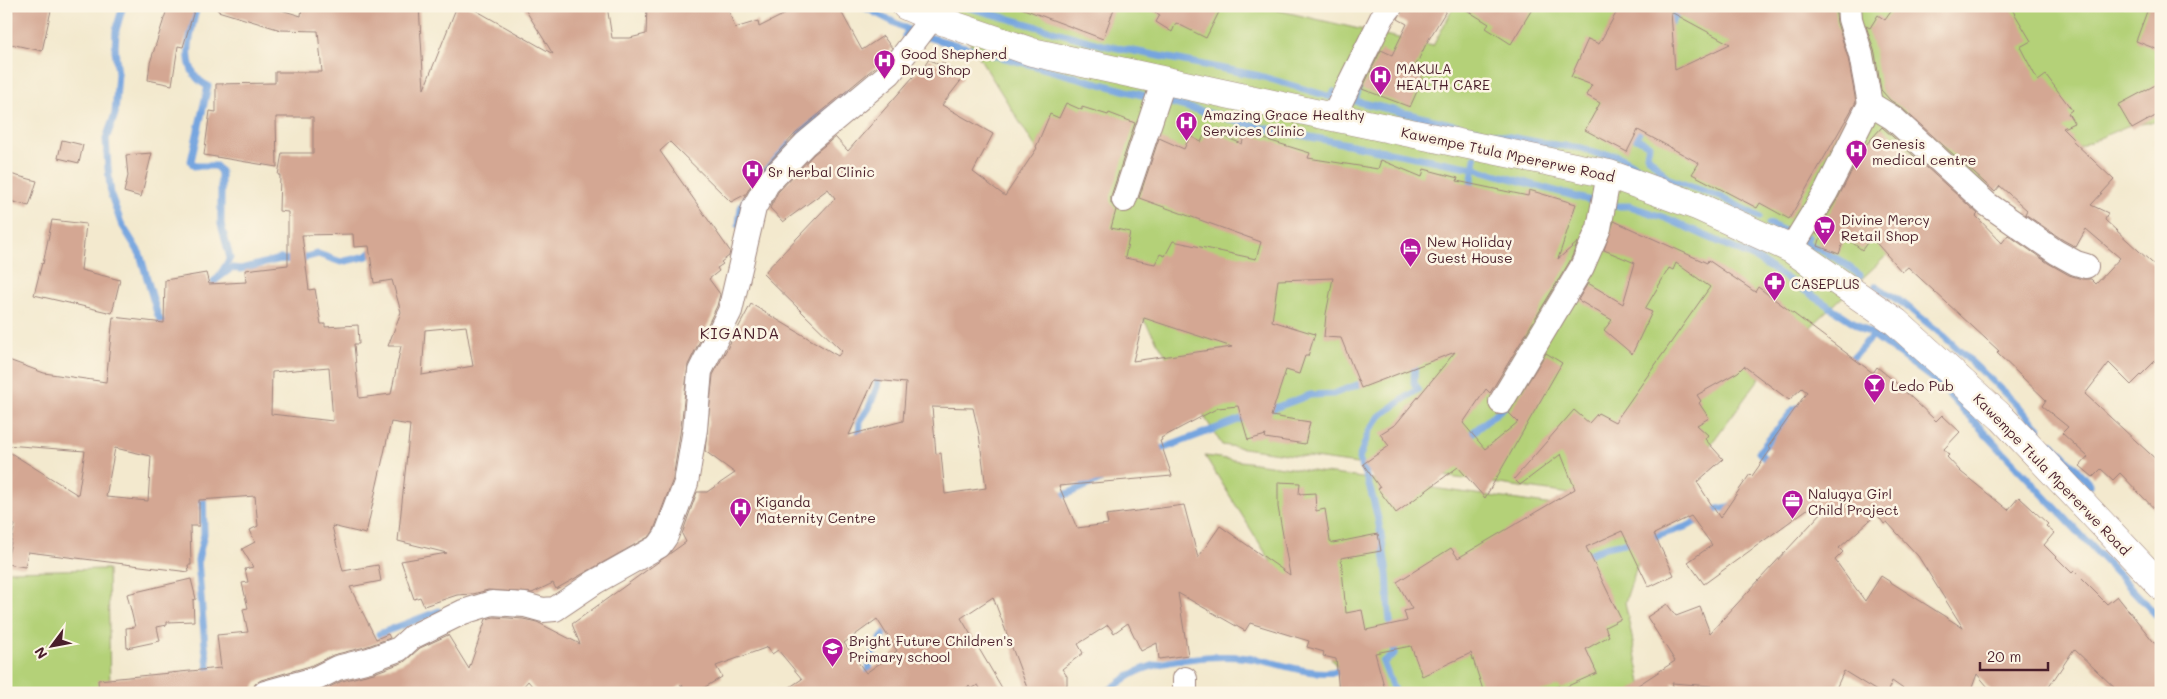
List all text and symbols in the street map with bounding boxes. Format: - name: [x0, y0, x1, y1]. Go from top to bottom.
- place label: Good Shepherd Drug Shop: [901, 44, 1007, 79]
- hospital icon: Good Shepherd Drug Shop: [873, 49, 897, 80]
- place label: MAKULA HEALTH CARE: [1396, 59, 1490, 94]
- hospital icon: MAKULA HEALTH CARE: [1368, 64, 1392, 95]
- place label: Amazing Grace Healthy Services Clinic: [1203, 105, 1365, 140]
- hospital icon: Amazing Grace Healthy Services Clinic: [1175, 110, 1199, 141]
- street label: Kawempe Ttula Mpererwe Road: [1399, 122, 1617, 186]
- place label: Genesis medical centre: [1872, 134, 1976, 169]
- hospital icon: Genesis medical centre: [1844, 139, 1868, 170]
- hospital icon: Sr herbal Clinic: [740, 159, 764, 190]
- place label: Sr herbal Clinic: [768, 162, 875, 181]
- place label: Divine Mercy Retail Shop: [1841, 210, 1930, 245]
- supermarket icon: Divine Mercy Retail Shop: [1813, 215, 1837, 246]
- place label: New Holiday Guest House: [1427, 232, 1513, 267]
- hotel icon: New Holiday Guest House: [1399, 237, 1423, 268]
- pharmacy icon: CASEPLUS: [1763, 271, 1787, 302]
- place label: CASEPLUS: [1791, 274, 1860, 293]
- district label: KIGANDA: [700, 322, 780, 343]
- bar icon: Ledo Pub: [1863, 373, 1887, 404]
- place label: Ledo Pub: [1891, 376, 1954, 395]
- street label: Kawempe Ttula Mpererwe Road: [1969, 389, 2135, 559]
- place label: Nalugya Girl Child Project: [1808, 484, 1899, 519]
- office icon: Nalugya Girl Child Project: [1780, 489, 1804, 520]
- place label: Kiganda Maternity Centre: [756, 492, 876, 527]
- hospital icon: Kiganda Maternity Centre: [728, 497, 752, 528]
- north arrow: [28, 622, 78, 672]
- place label: Bright Future Children's Primary school: [849, 631, 1013, 666]
- school or university icon: Bright Future Children's Primary school: [821, 636, 845, 667]
- scale bar: [1980, 639, 2047, 671]
- text: N: [30, 644, 51, 663]
- text: 20 m: [1987, 646, 2021, 666]

